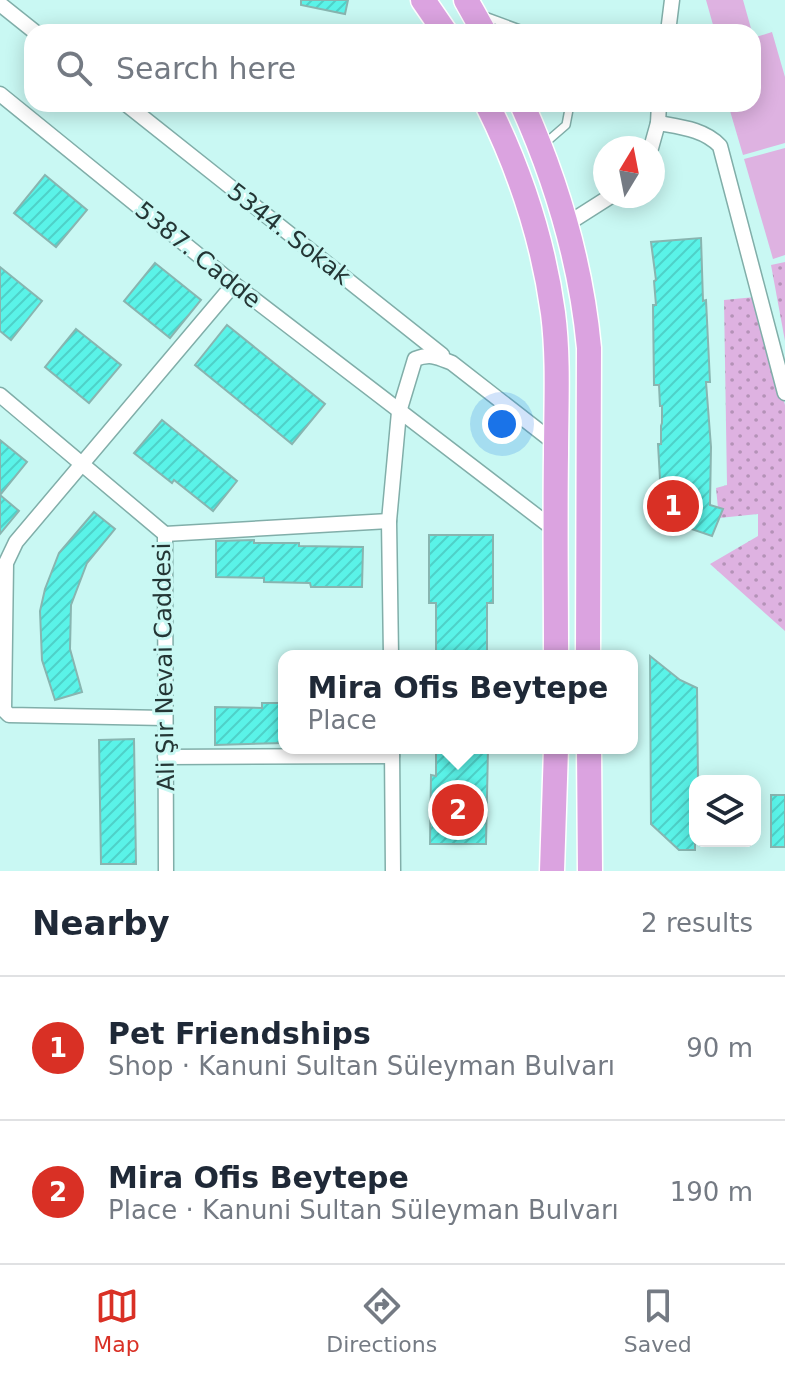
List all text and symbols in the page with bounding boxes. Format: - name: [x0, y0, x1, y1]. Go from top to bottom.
- search box: [24, 24, 761, 112]
- icon: search: [52, 46, 96, 90]
- text: Search here: [116, 51, 296, 86]
- north arrow: [593, 136, 665, 208]
- street label: 5344. Sokak: [222, 177, 356, 291]
- street label: 5387. Cadde: [130, 196, 266, 314]
- your location: [482, 404, 522, 444]
- pin: 1: [647, 476, 699, 536]
- street label: Ali Şir Nevai Caddesi: [148, 542, 180, 792]
- popup: [278, 650, 638, 754]
- text: Mira Ofis Beytepe: [308, 670, 608, 705]
- text: Place: [308, 705, 377, 735]
- map controls: [689, 775, 761, 847]
- button: layers: [689, 775, 761, 847]
- pin: 2: [432, 780, 484, 840]
- text: Nearby: [32, 903, 170, 943]
- text: 2 results: [641, 908, 753, 938]
- text: Pet Friendships: [108, 1016, 371, 1051]
- text: 1: [49, 1033, 67, 1063]
- text: 90 m: [686, 1033, 753, 1063]
- text: Shop · Kanuni Sultan Süleyman Bulvarı: [108, 1051, 615, 1081]
- text: Mira Ofis Beytepe: [108, 1160, 409, 1195]
- text: 2: [49, 1177, 67, 1207]
- text: 190 m: [670, 1177, 753, 1207]
- text: Place · Kanuni Sultan Süleyman Bulvarı: [108, 1195, 619, 1225]
- tab: Map: [93, 1284, 140, 1357]
- tab: Directions: [326, 1284, 437, 1357]
- tab: Saved: [624, 1284, 692, 1357]

